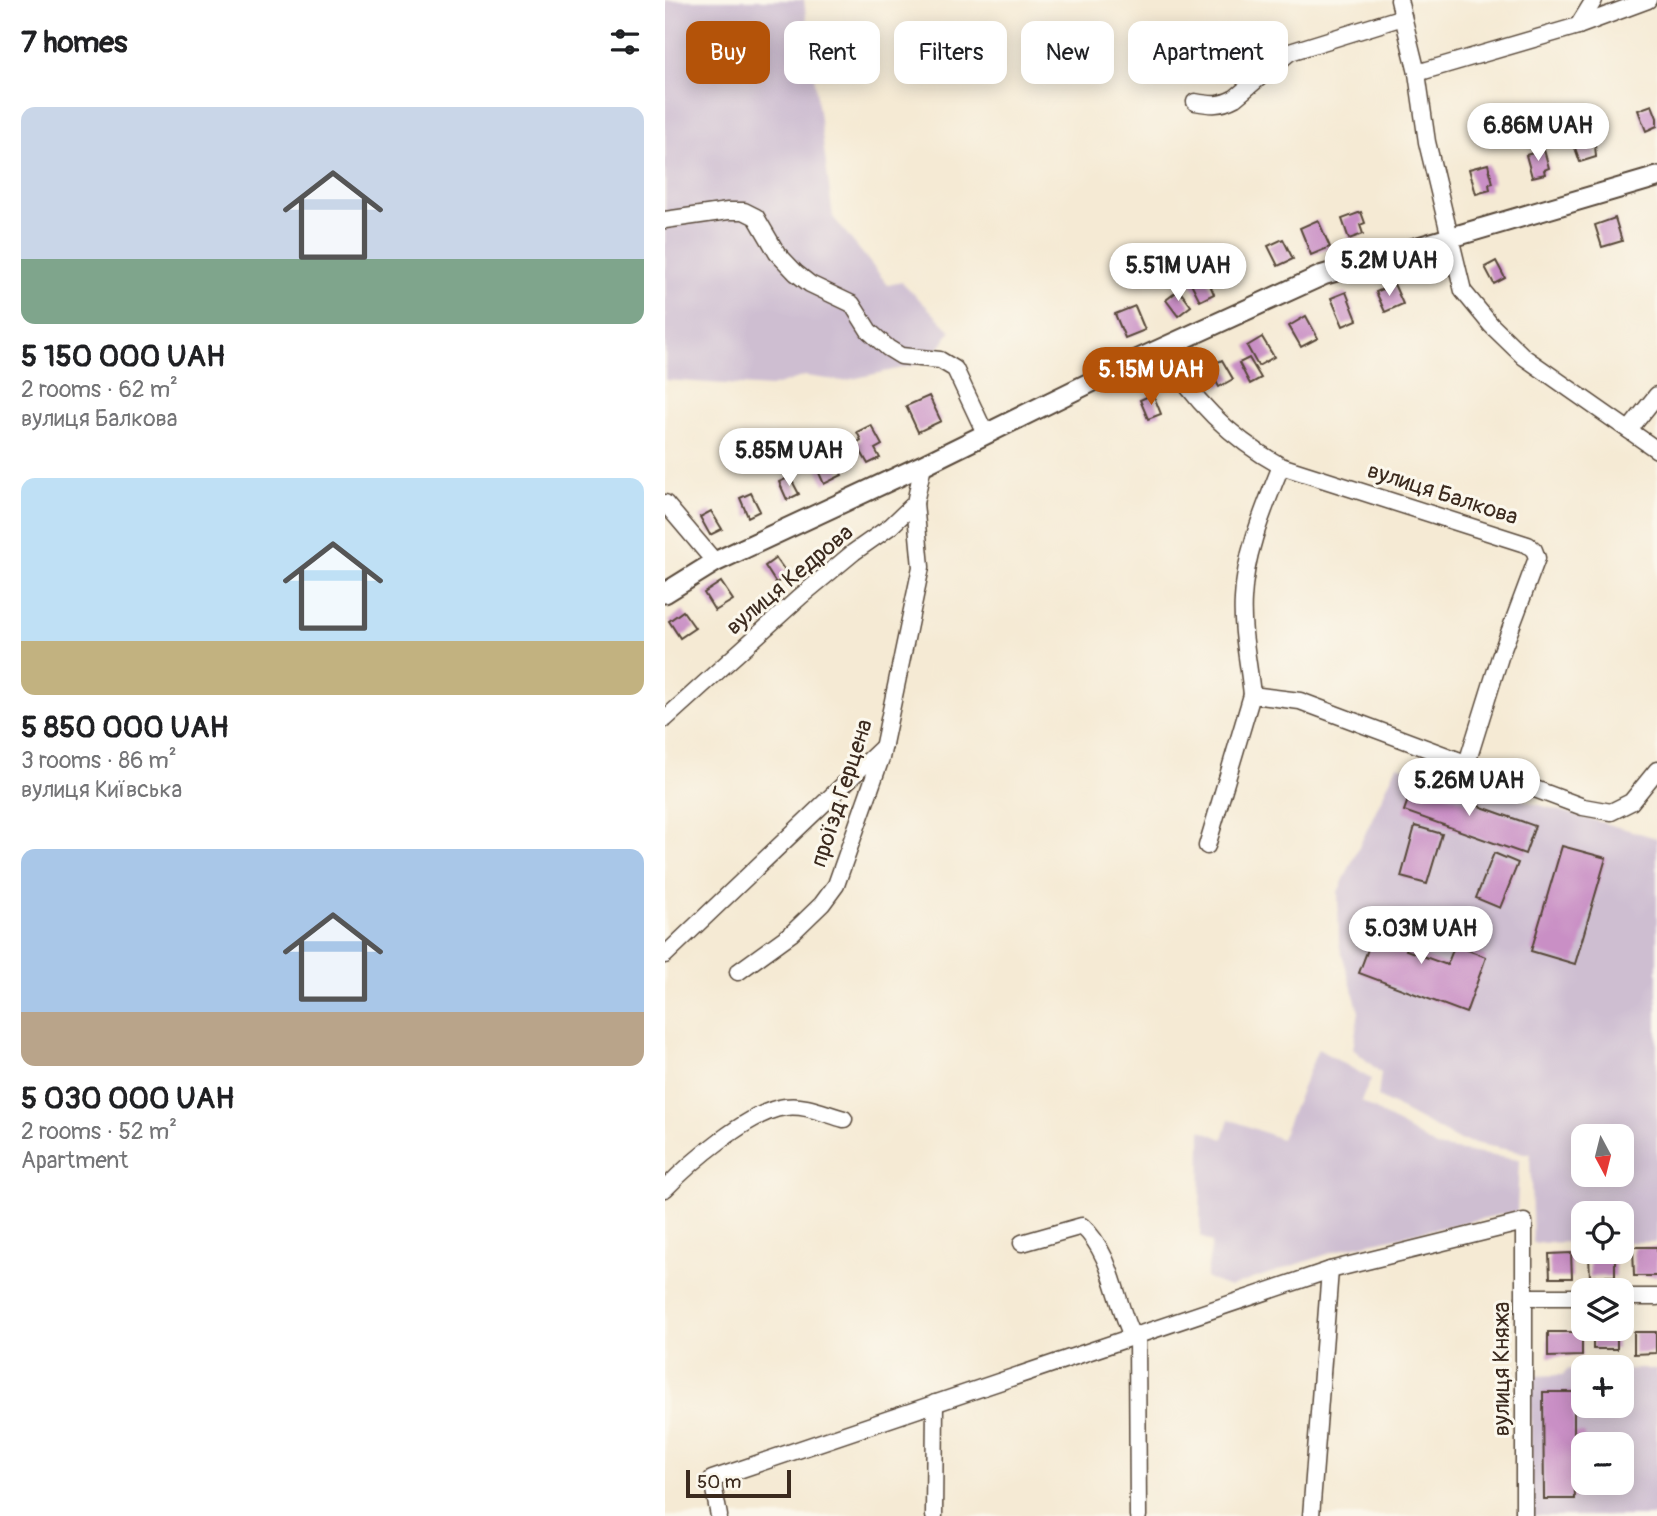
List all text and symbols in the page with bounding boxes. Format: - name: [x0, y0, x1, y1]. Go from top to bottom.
- chip: Buy: [686, 21, 770, 84]
- chip: Rent: [784, 21, 880, 84]
- chip: Filters: [894, 21, 1007, 84]
- chip: New: [1021, 21, 1114, 84]
- chip: Apartment: [1128, 21, 1288, 84]
- icon: filters: [606, 23, 644, 61]
- text: 7 homes: [21, 24, 128, 61]
- pin: 6.86M UAH: [1458, 104, 1618, 163]
- text: 6.86M UAH: [1483, 111, 1593, 140]
- icon: home: [270, 152, 396, 278]
- pin: 5.2M UAH: [1317, 238, 1461, 298]
- pin: 5.51M UAH: [1098, 244, 1258, 303]
- text: 5.2M UAH: [1341, 246, 1437, 275]
- text: 5.51M UAH: [1125, 251, 1231, 280]
- text: 5 150 000 UAH: [21, 338, 225, 375]
- pin: 5.15M UAH: [1071, 348, 1231, 407]
- text: 5.15M UAH: [1098, 355, 1204, 384]
- text: 2 rooms · 62 m²: [21, 375, 178, 404]
- text: вулиця Балкова: [21, 404, 178, 433]
- pin: 5.85M UAH: [709, 428, 869, 488]
- text: 5.85M UAH: [735, 436, 843, 465]
- street label: вулиця Балкова: [1364, 456, 1522, 531]
- street label: вулиця Кедрова: [720, 518, 859, 641]
- icon: home: [270, 523, 396, 649]
- text: 5 850 000 UAH: [21, 709, 228, 746]
- street label: проїзд Герцена: [804, 716, 879, 871]
- text: 3 rooms · 86 m²: [21, 746, 177, 775]
- pin: 5.26M UAH: [1389, 758, 1549, 818]
- text: 5.26M UAH: [1414, 766, 1524, 795]
- text: вулиця Київська: [21, 775, 182, 804]
- icon: home: [270, 894, 396, 1020]
- pin: 5.03M UAH: [1341, 906, 1501, 966]
- text: 5.03M UAH: [1365, 914, 1477, 943]
- text: 5 030 000 UAH: [21, 1080, 234, 1117]
- text: 2 rooms · 52 m²: [21, 1117, 177, 1146]
- north arrow: [1571, 1124, 1635, 1186]
- map controls: [1571, 1124, 1634, 1495]
- text: Apartment: [21, 1146, 128, 1175]
- button: locate: [1571, 1201, 1634, 1264]
- button: layers: [1571, 1278, 1634, 1341]
- street label: вулиця Княжа: [1487, 1302, 1516, 1436]
- button: +: [1571, 1355, 1634, 1418]
- button: −: [1571, 1432, 1634, 1495]
- scale bar: [686, 1467, 791, 1499]
- text: 50 m: [697, 1470, 741, 1494]

